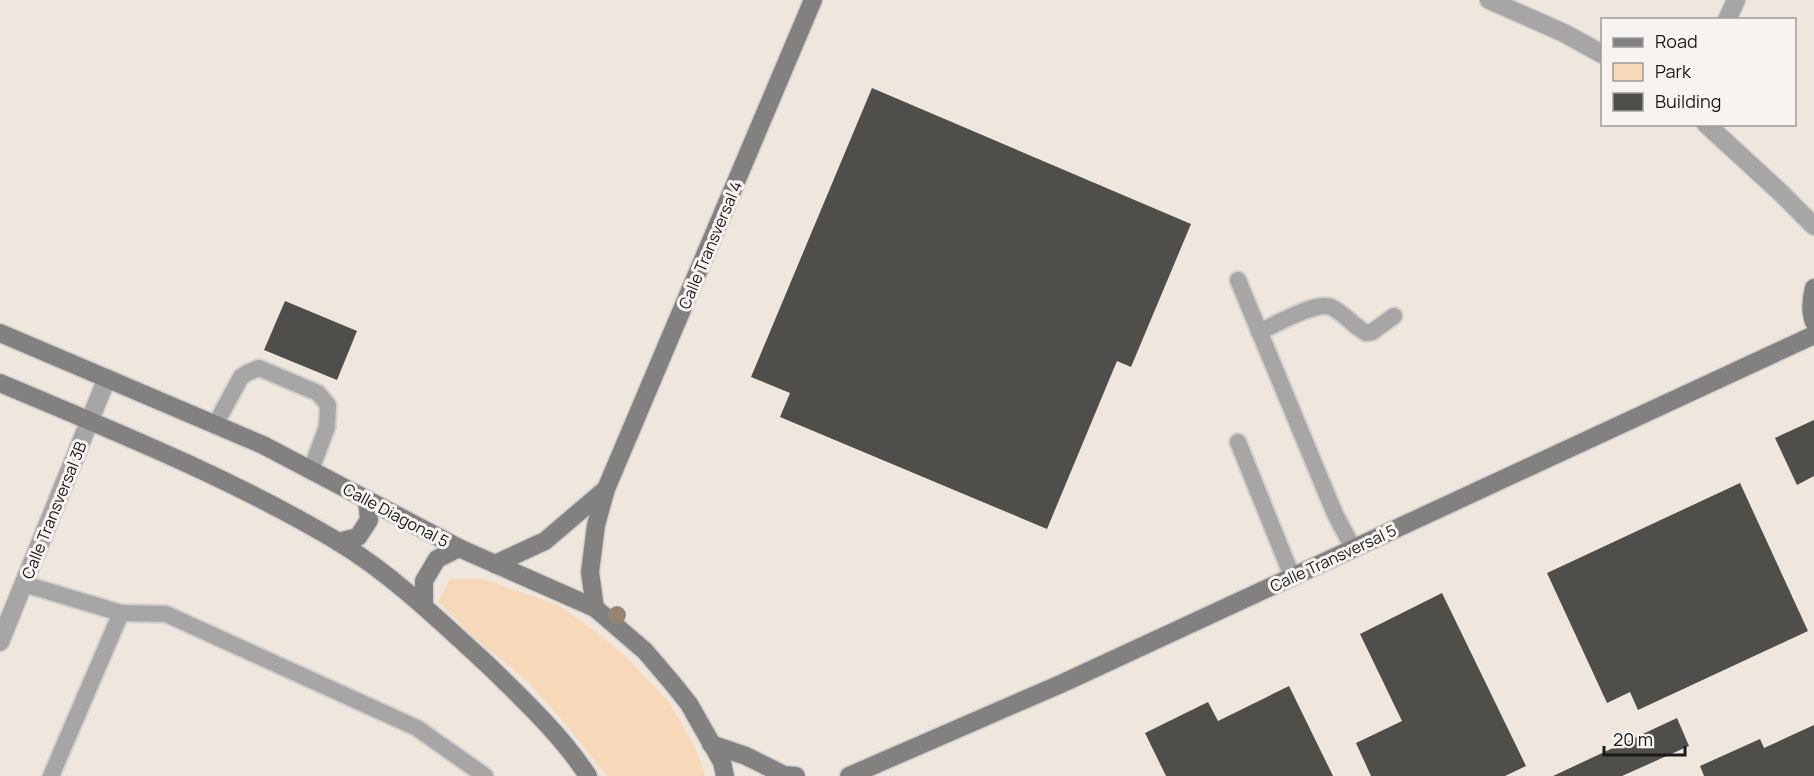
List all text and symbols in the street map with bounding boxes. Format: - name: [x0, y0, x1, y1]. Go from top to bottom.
- legend: [1601, 18, 1796, 126]
- text: Road: [1655, 29, 1698, 53]
- text: Park: [1655, 59, 1692, 83]
- text: Building: [1655, 89, 1721, 113]
- street label: Calle Transversal 4: [673, 178, 747, 312]
- street label: Calle Transversal 3B: [16, 438, 92, 582]
- street label: Calle Diagonal 5: [339, 478, 453, 552]
- street label: Calle Transversal 5: [1266, 519, 1400, 597]
- scale bar: [1604, 719, 1685, 757]
- text: 20 m: [1613, 727, 1653, 751]

